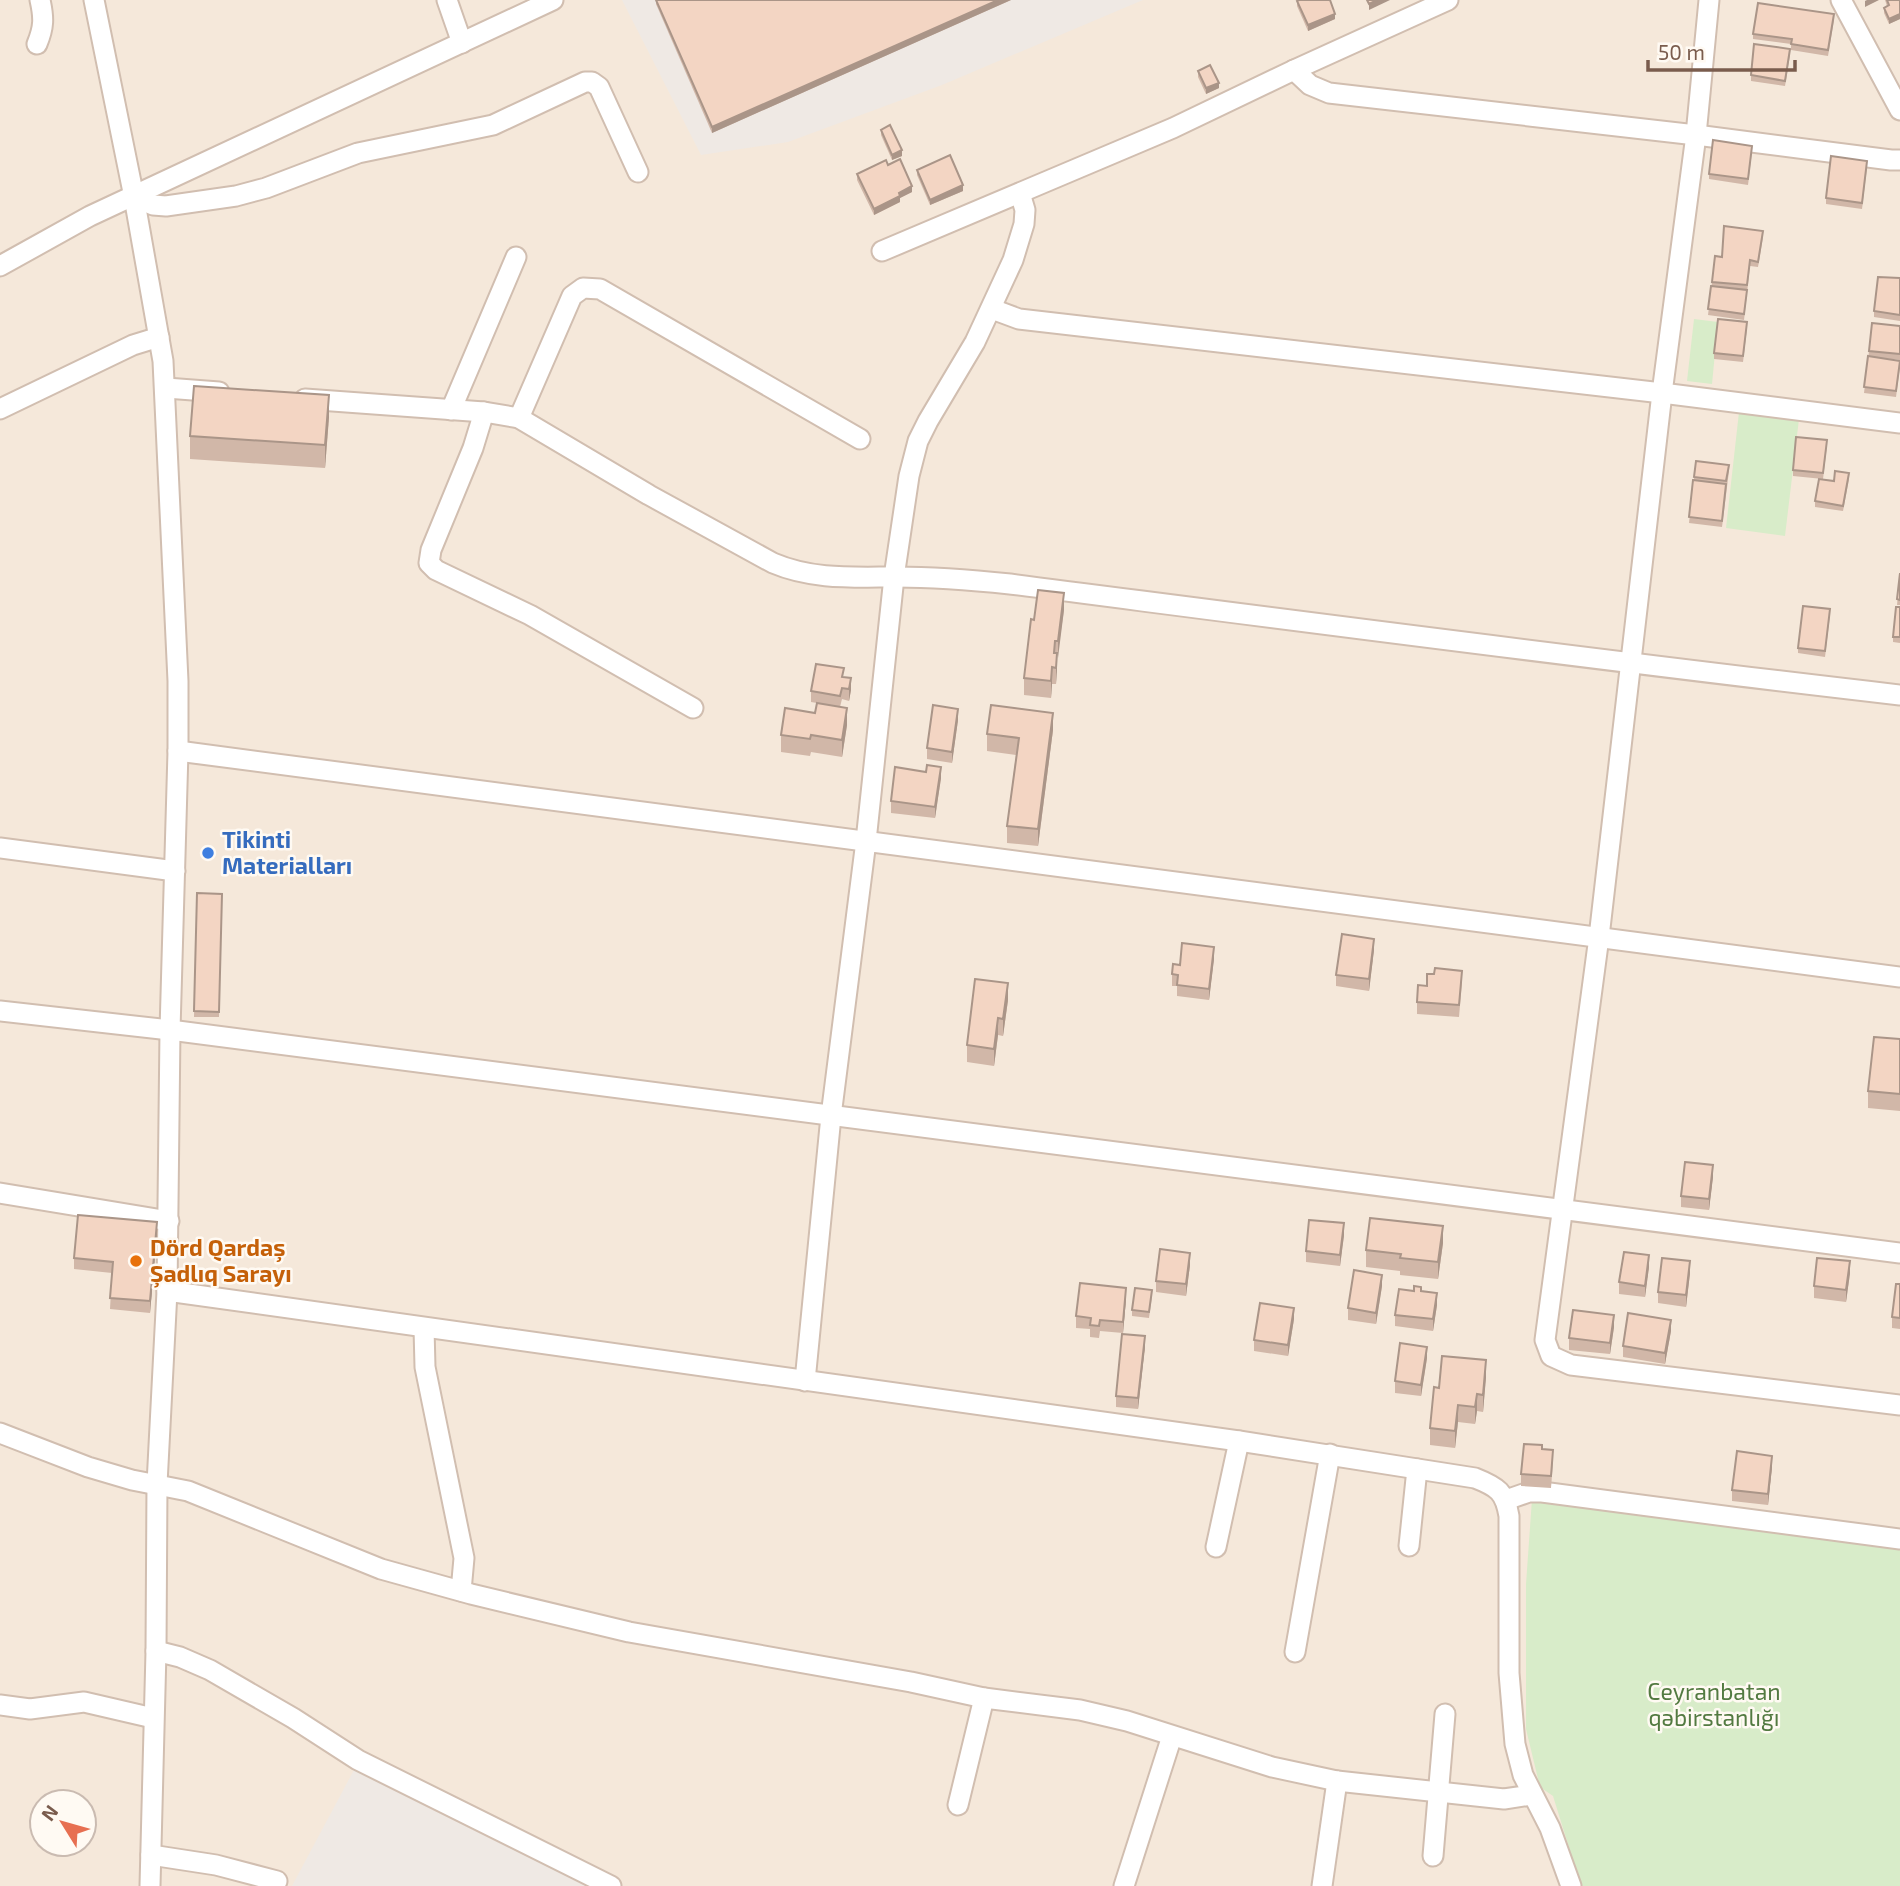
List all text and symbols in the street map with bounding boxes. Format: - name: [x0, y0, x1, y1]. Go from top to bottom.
- scale bar: [1648, 28, 1795, 72]
- text: 50 m: [1658, 39, 1705, 64]
- place label: Tikinti Materialları: [222, 825, 352, 879]
- marker: Tikinti Materialları: [200, 845, 216, 861]
- place label: Dörd Qardaş Şadlıq Sarayı: [150, 1233, 292, 1288]
- marker: Dörd Qardaş Şadlıq Sarayı: [128, 1253, 144, 1269]
- park label: Ceyranbatan qəbirstanlığı: [1647, 1677, 1781, 1731]
- north arrow: [28, 1788, 98, 1858]
- text: N: [36, 1800, 62, 1825]

